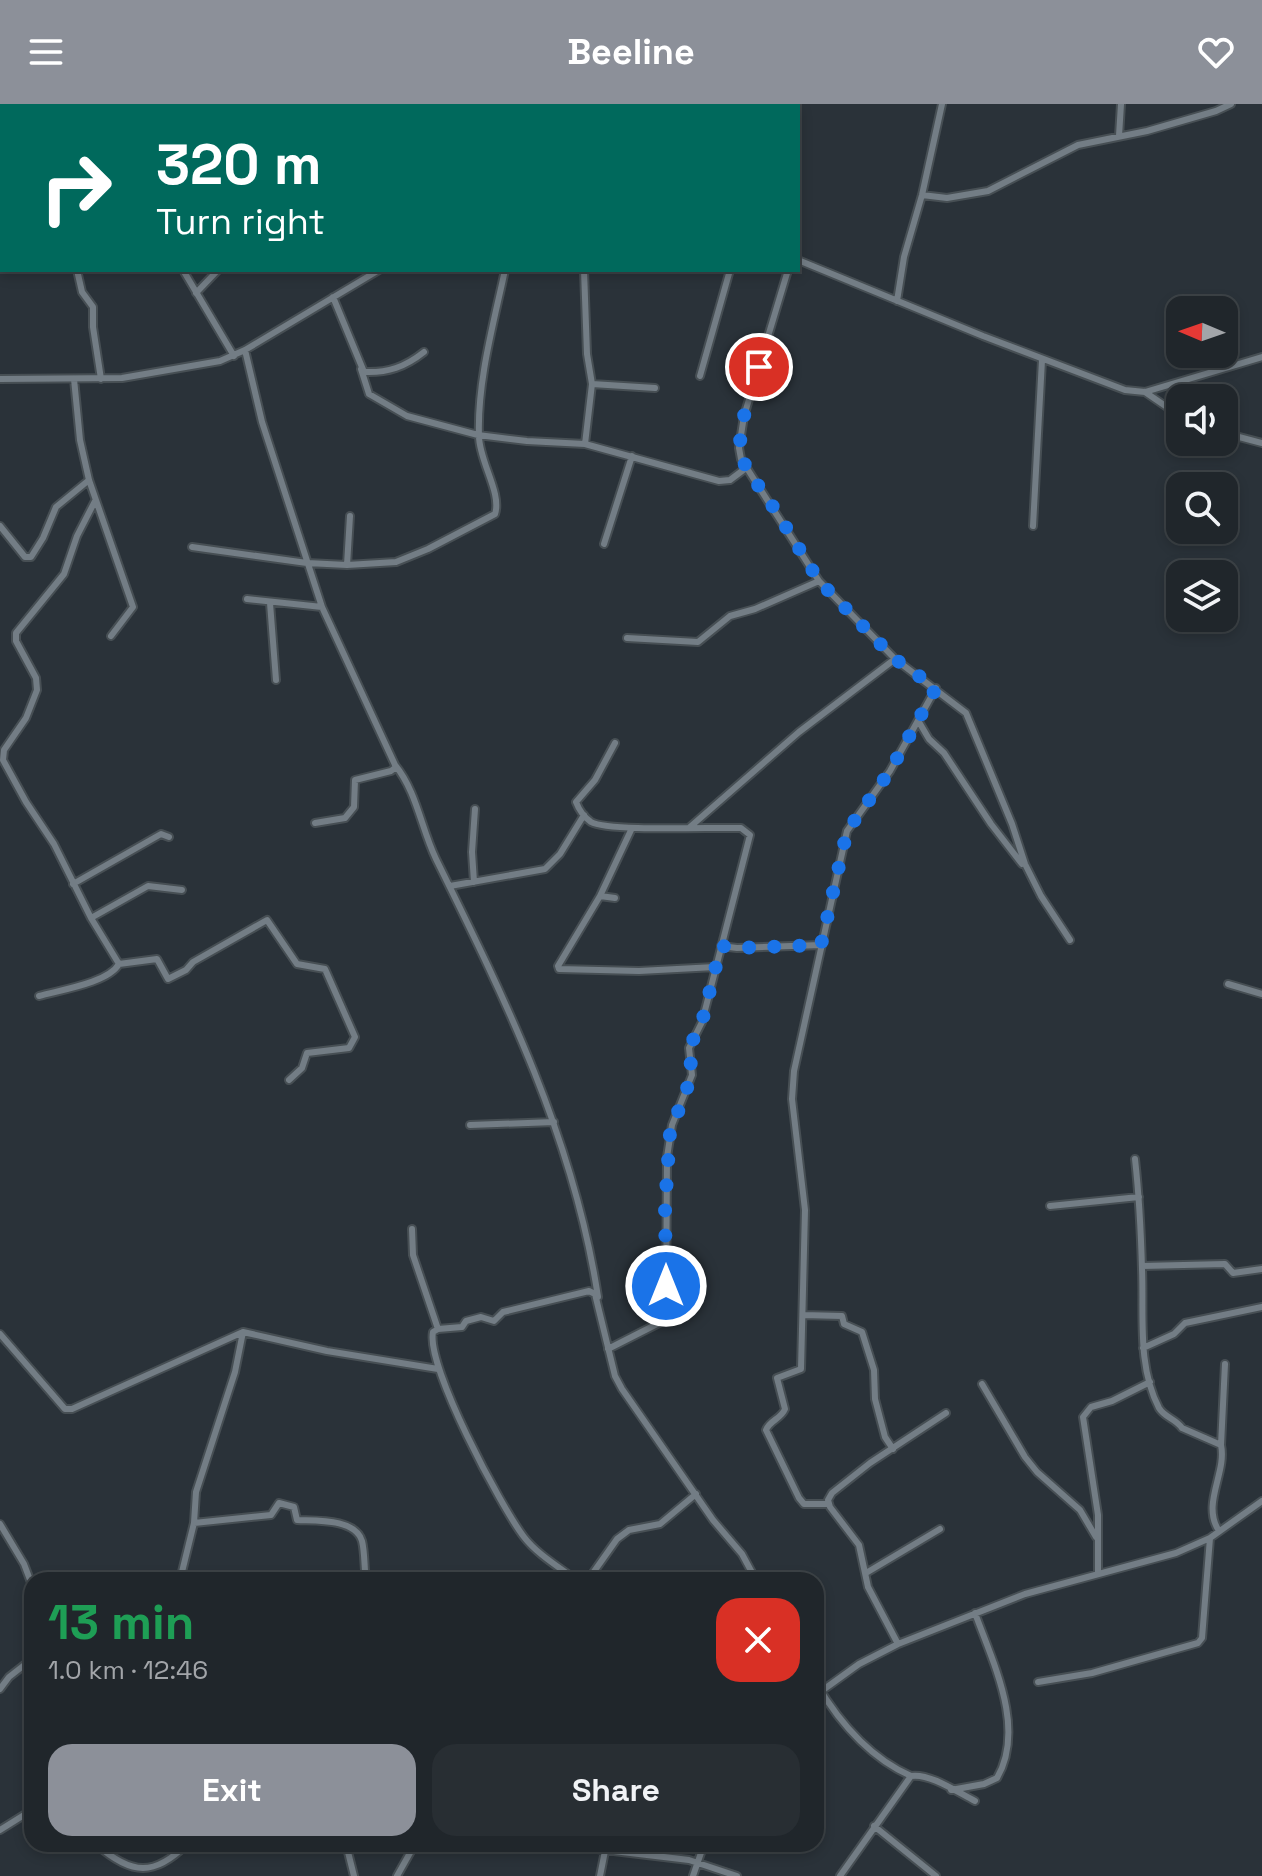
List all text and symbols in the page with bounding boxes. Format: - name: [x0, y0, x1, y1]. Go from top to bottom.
- text: Beeline: [567, 29, 695, 75]
- icon: menu: [24, 30, 68, 74]
- icon: heart: [1194, 30, 1238, 74]
- text: 320 m: [156, 129, 322, 200]
- icon: right: [24, 136, 128, 240]
- text: Turn right: [156, 199, 325, 245]
- north arrow: [1166, 296, 1238, 368]
- map controls: [1166, 296, 1238, 632]
- pin: [725, 333, 793, 401]
- icon: arrive: [737, 345, 781, 389]
- button: sound: [1166, 384, 1238, 456]
- button: search: [1166, 472, 1238, 544]
- button: layers: [1166, 560, 1238, 632]
- position arrow: [624, 1244, 708, 1328]
- text: 13 min: [48, 1592, 194, 1653]
- button: close: [716, 1598, 800, 1682]
- text: 1.0 km · 12:46: [48, 1653, 208, 1687]
- button: Exit: [48, 1744, 416, 1836]
- button: Share: [432, 1744, 800, 1836]

